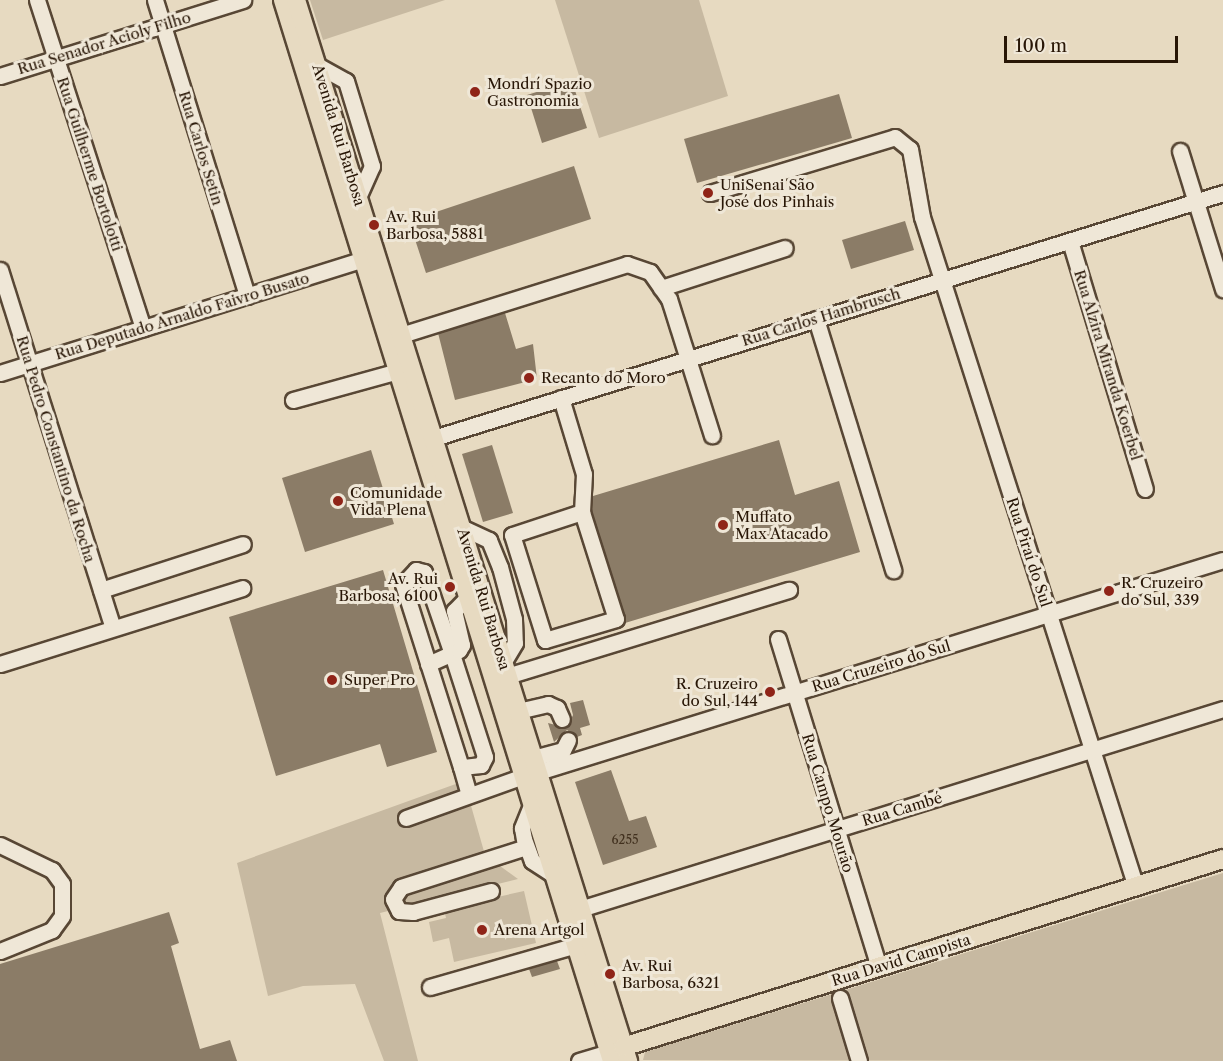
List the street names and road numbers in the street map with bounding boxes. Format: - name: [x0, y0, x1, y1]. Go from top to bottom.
- street label: Rua Senador Acioly Filho: [14, 8, 194, 78]
- street label: Avenida Rui Barbosa: [309, 62, 369, 208]
- street label: Rua Guilherme Bortolotti: [53, 75, 127, 253]
- street label: Rua Carlos Setin: [175, 89, 227, 207]
- street label: Rua Alzira Miranda Koerbel: [1070, 267, 1146, 463]
- street label: Rua Deputado Arnaldo Faivro Busato: [52, 269, 312, 363]
- street label: Rua Carlos Hambrusch: [739, 284, 903, 350]
- street label: Rua Pedro Constantino da Rocha: [13, 333, 99, 565]
- street label: Rua Piraí do Sul: [1003, 495, 1055, 609]
- street label: Avenida Rui Barbosa: [454, 526, 514, 672]
- street label: Rua Cruzeiro do Sul: [809, 636, 953, 696]
- street label: Rua Campo Mourão: [798, 731, 858, 875]
- street label: Rua Cambé: [860, 788, 944, 830]
- street label: Rua David Campista: [829, 930, 973, 990]

